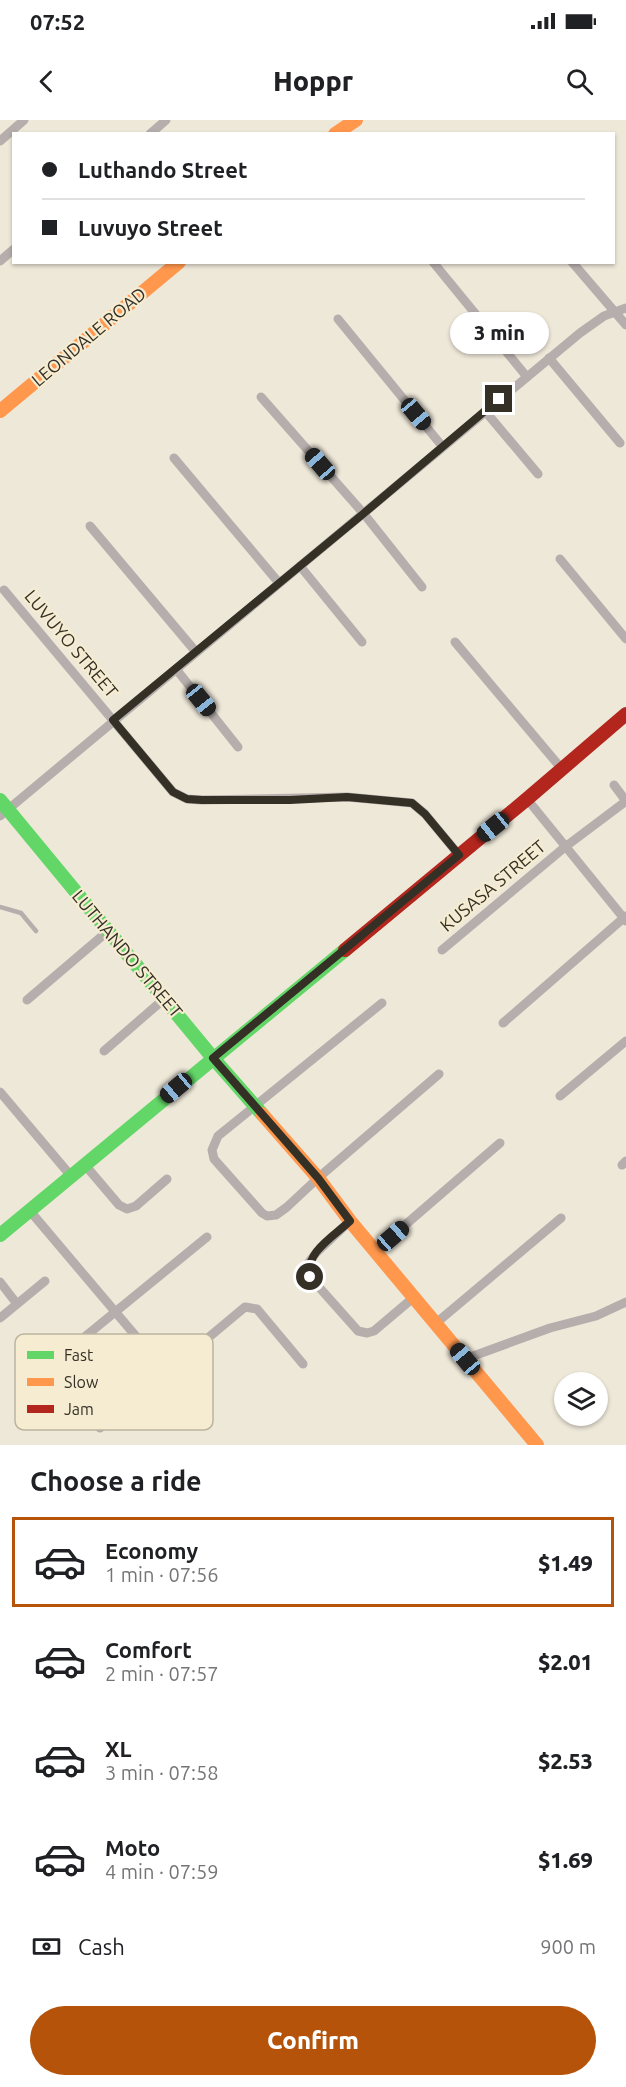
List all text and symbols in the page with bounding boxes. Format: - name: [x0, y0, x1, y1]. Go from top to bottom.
- text: 07:52: [30, 9, 85, 34]
- icon: back: [30, 65, 63, 98]
- icon: search: [563, 65, 596, 98]
- text: Hoppr: [273, 66, 353, 96]
- text: Luthando Street: [78, 157, 247, 182]
- text: Luvuyo Street: [78, 215, 223, 240]
- street label: LEONDALE ROAD: [27, 283, 149, 390]
- callout: 3 min: [450, 312, 548, 354]
- text: 3 min: [474, 321, 525, 344]
- route end: [485, 385, 512, 412]
- car: [398, 394, 434, 434]
- car: [301, 445, 339, 483]
- street label: LUVUYO STREET: [21, 586, 122, 701]
- car: [183, 680, 219, 720]
- car: [473, 809, 513, 845]
- street label: KUSASA STREET: [436, 836, 549, 935]
- street label: LUTHANDO STREET: [69, 886, 187, 1021]
- car: [156, 1070, 196, 1106]
- car: [374, 1217, 412, 1255]
- route start: [296, 1263, 323, 1290]
- legend: [15, 1334, 213, 1430]
- car: [447, 1339, 483, 1379]
- text: Fast: [64, 1346, 94, 1364]
- map controls: [554, 1372, 608, 1426]
- button: layers: [554, 1372, 608, 1426]
- text: Slow: [64, 1373, 99, 1391]
- text: Jam: [64, 1400, 94, 1418]
- text: Choose a ride: [30, 1466, 202, 1496]
- icon: car: [33, 1535, 87, 1589]
- text: Economy: [105, 1538, 198, 1563]
- text: $1.49: [538, 1550, 593, 1575]
- text: 1 min · 07:56: [105, 1563, 219, 1586]
- icon: car: [33, 1634, 87, 1688]
- text: Comfort: [105, 1637, 192, 1662]
- text: $2.01: [538, 1649, 593, 1674]
- text: 2 min · 07:57: [105, 1662, 219, 1685]
- icon: car: [33, 1733, 87, 1787]
- text: XL: [105, 1736, 132, 1761]
- text: $2.53: [538, 1748, 593, 1773]
- text: 3 min · 07:58: [105, 1761, 219, 1784]
- icon: car: [33, 1832, 87, 1886]
- text: Moto: [105, 1835, 160, 1860]
- text: $1.69: [538, 1847, 593, 1872]
- text: 4 min · 07:59: [105, 1860, 219, 1883]
- icon: cash: [30, 1930, 63, 1963]
- text: Cash: [78, 1934, 125, 1959]
- text: 900 m: [540, 1935, 596, 1958]
- button: Confirm: [30, 2006, 596, 2075]

